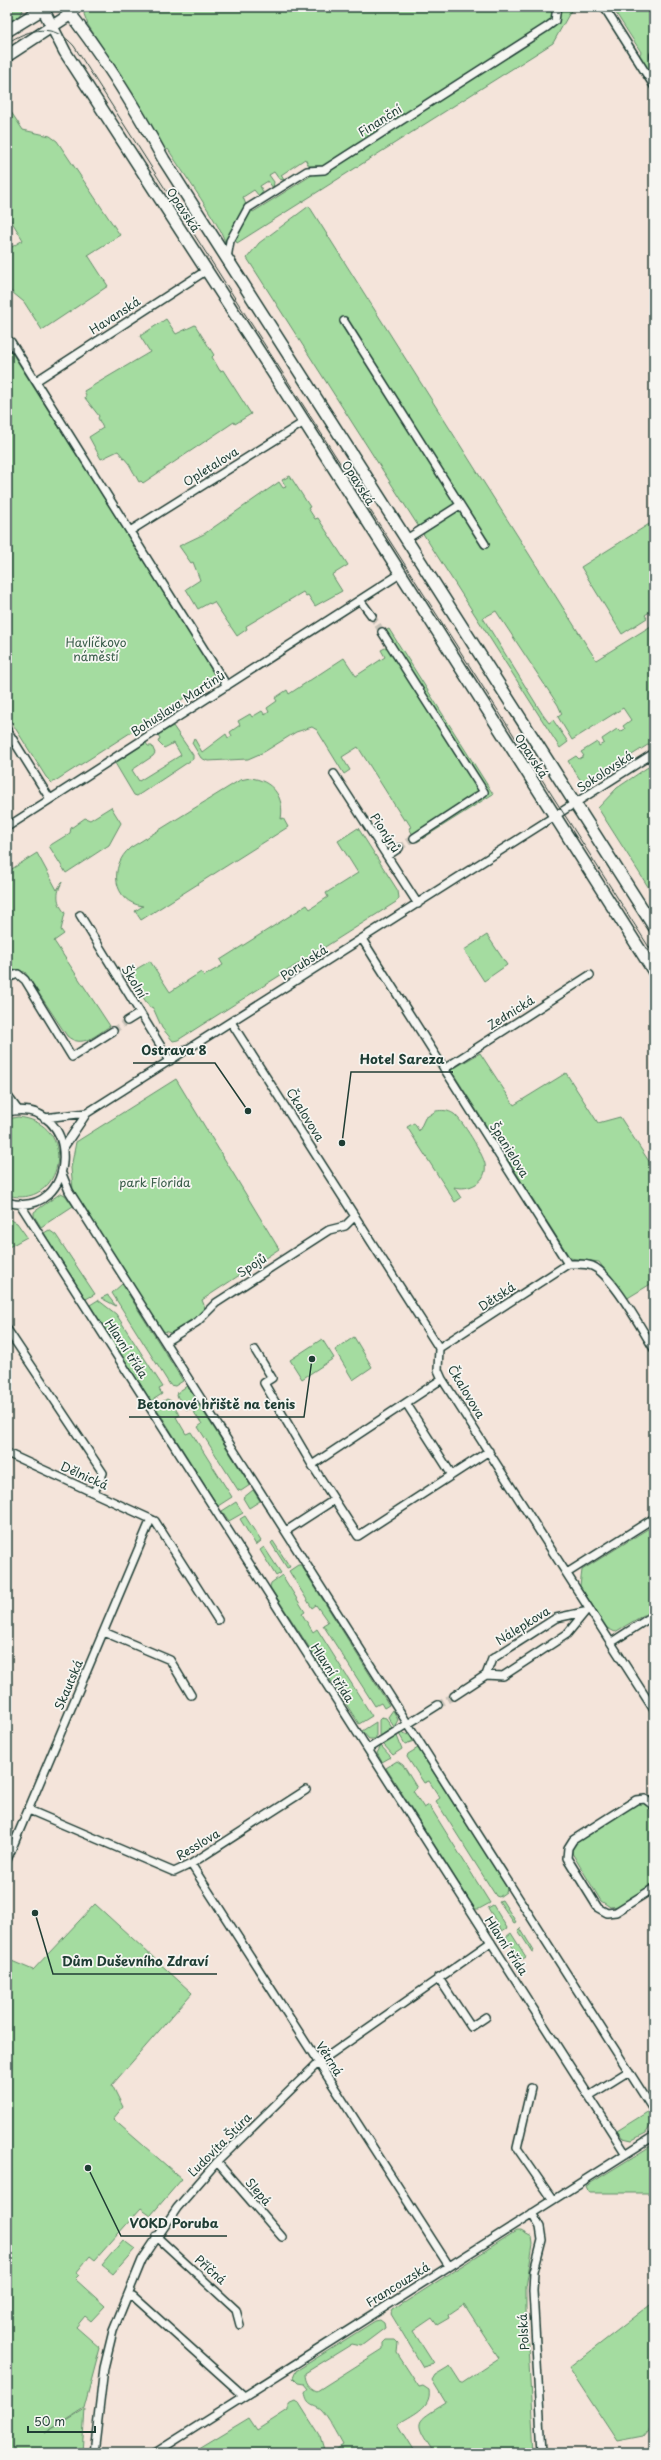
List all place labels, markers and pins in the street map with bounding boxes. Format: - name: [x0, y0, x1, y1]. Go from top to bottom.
- callout: Ostrava 8: [133, 1038, 215, 1063]
- callout: Hotel Sareza: [351, 1047, 453, 1072]
- callout: Betonové hřiště na tenis: [129, 1392, 304, 1417]
- callout: Dům Duševního Zdraví: [53, 1949, 217, 1974]
- callout: VOKD Poruba: [121, 2211, 227, 2236]

